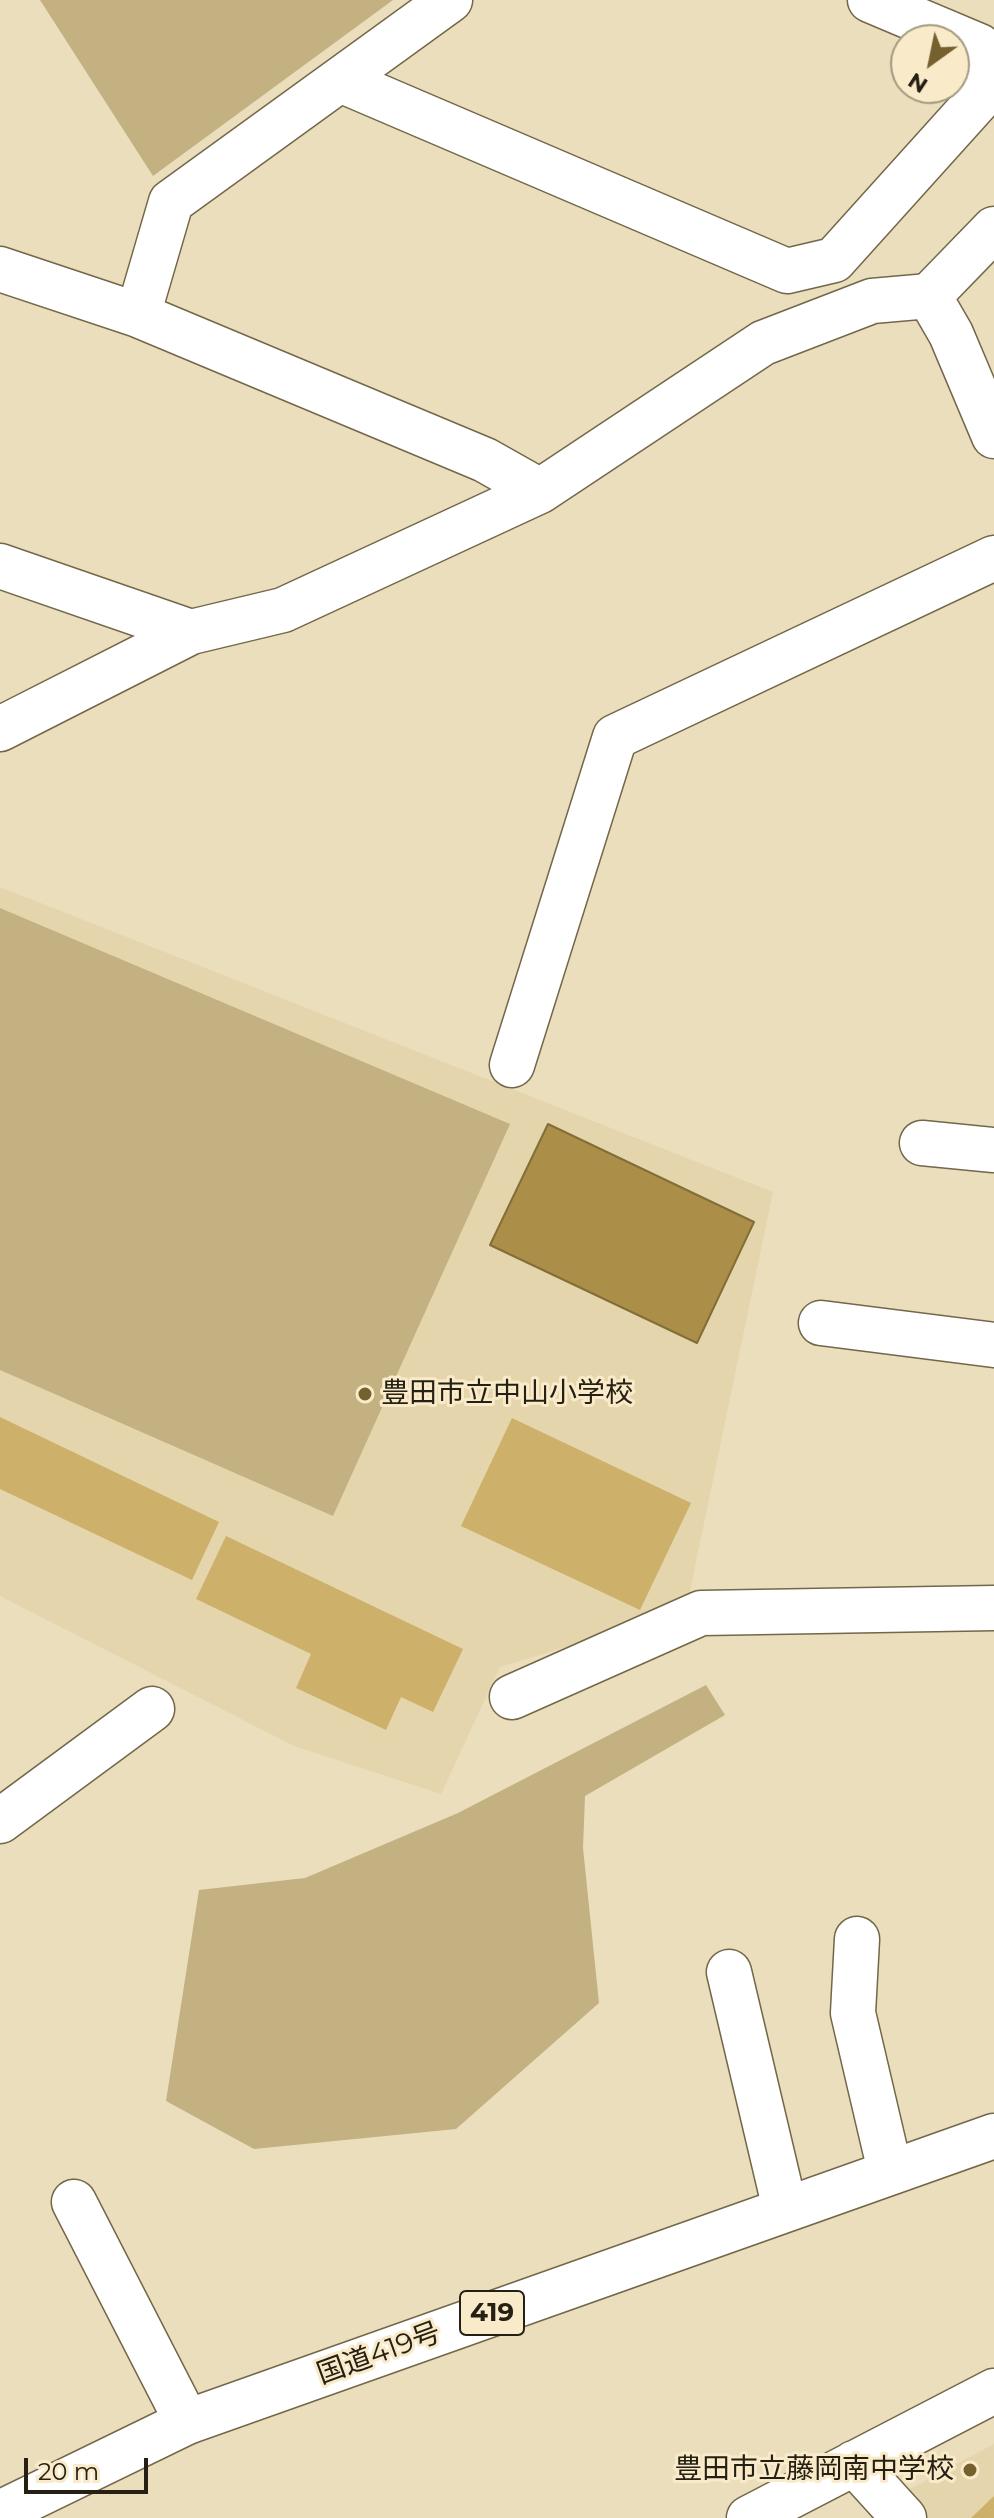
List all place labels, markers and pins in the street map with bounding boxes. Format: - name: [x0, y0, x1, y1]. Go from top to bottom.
- place label: 豊田市立中山小学校: [381, 1377, 633, 1411]
- marker: 豊田市立中山小学校: [356, 1385, 374, 1403]
- place label: 豊田市立藤岡南中学校: [674, 2453, 954, 2487]
- marker: 豊田市立藤岡南中学校: [961, 2461, 979, 2479]

